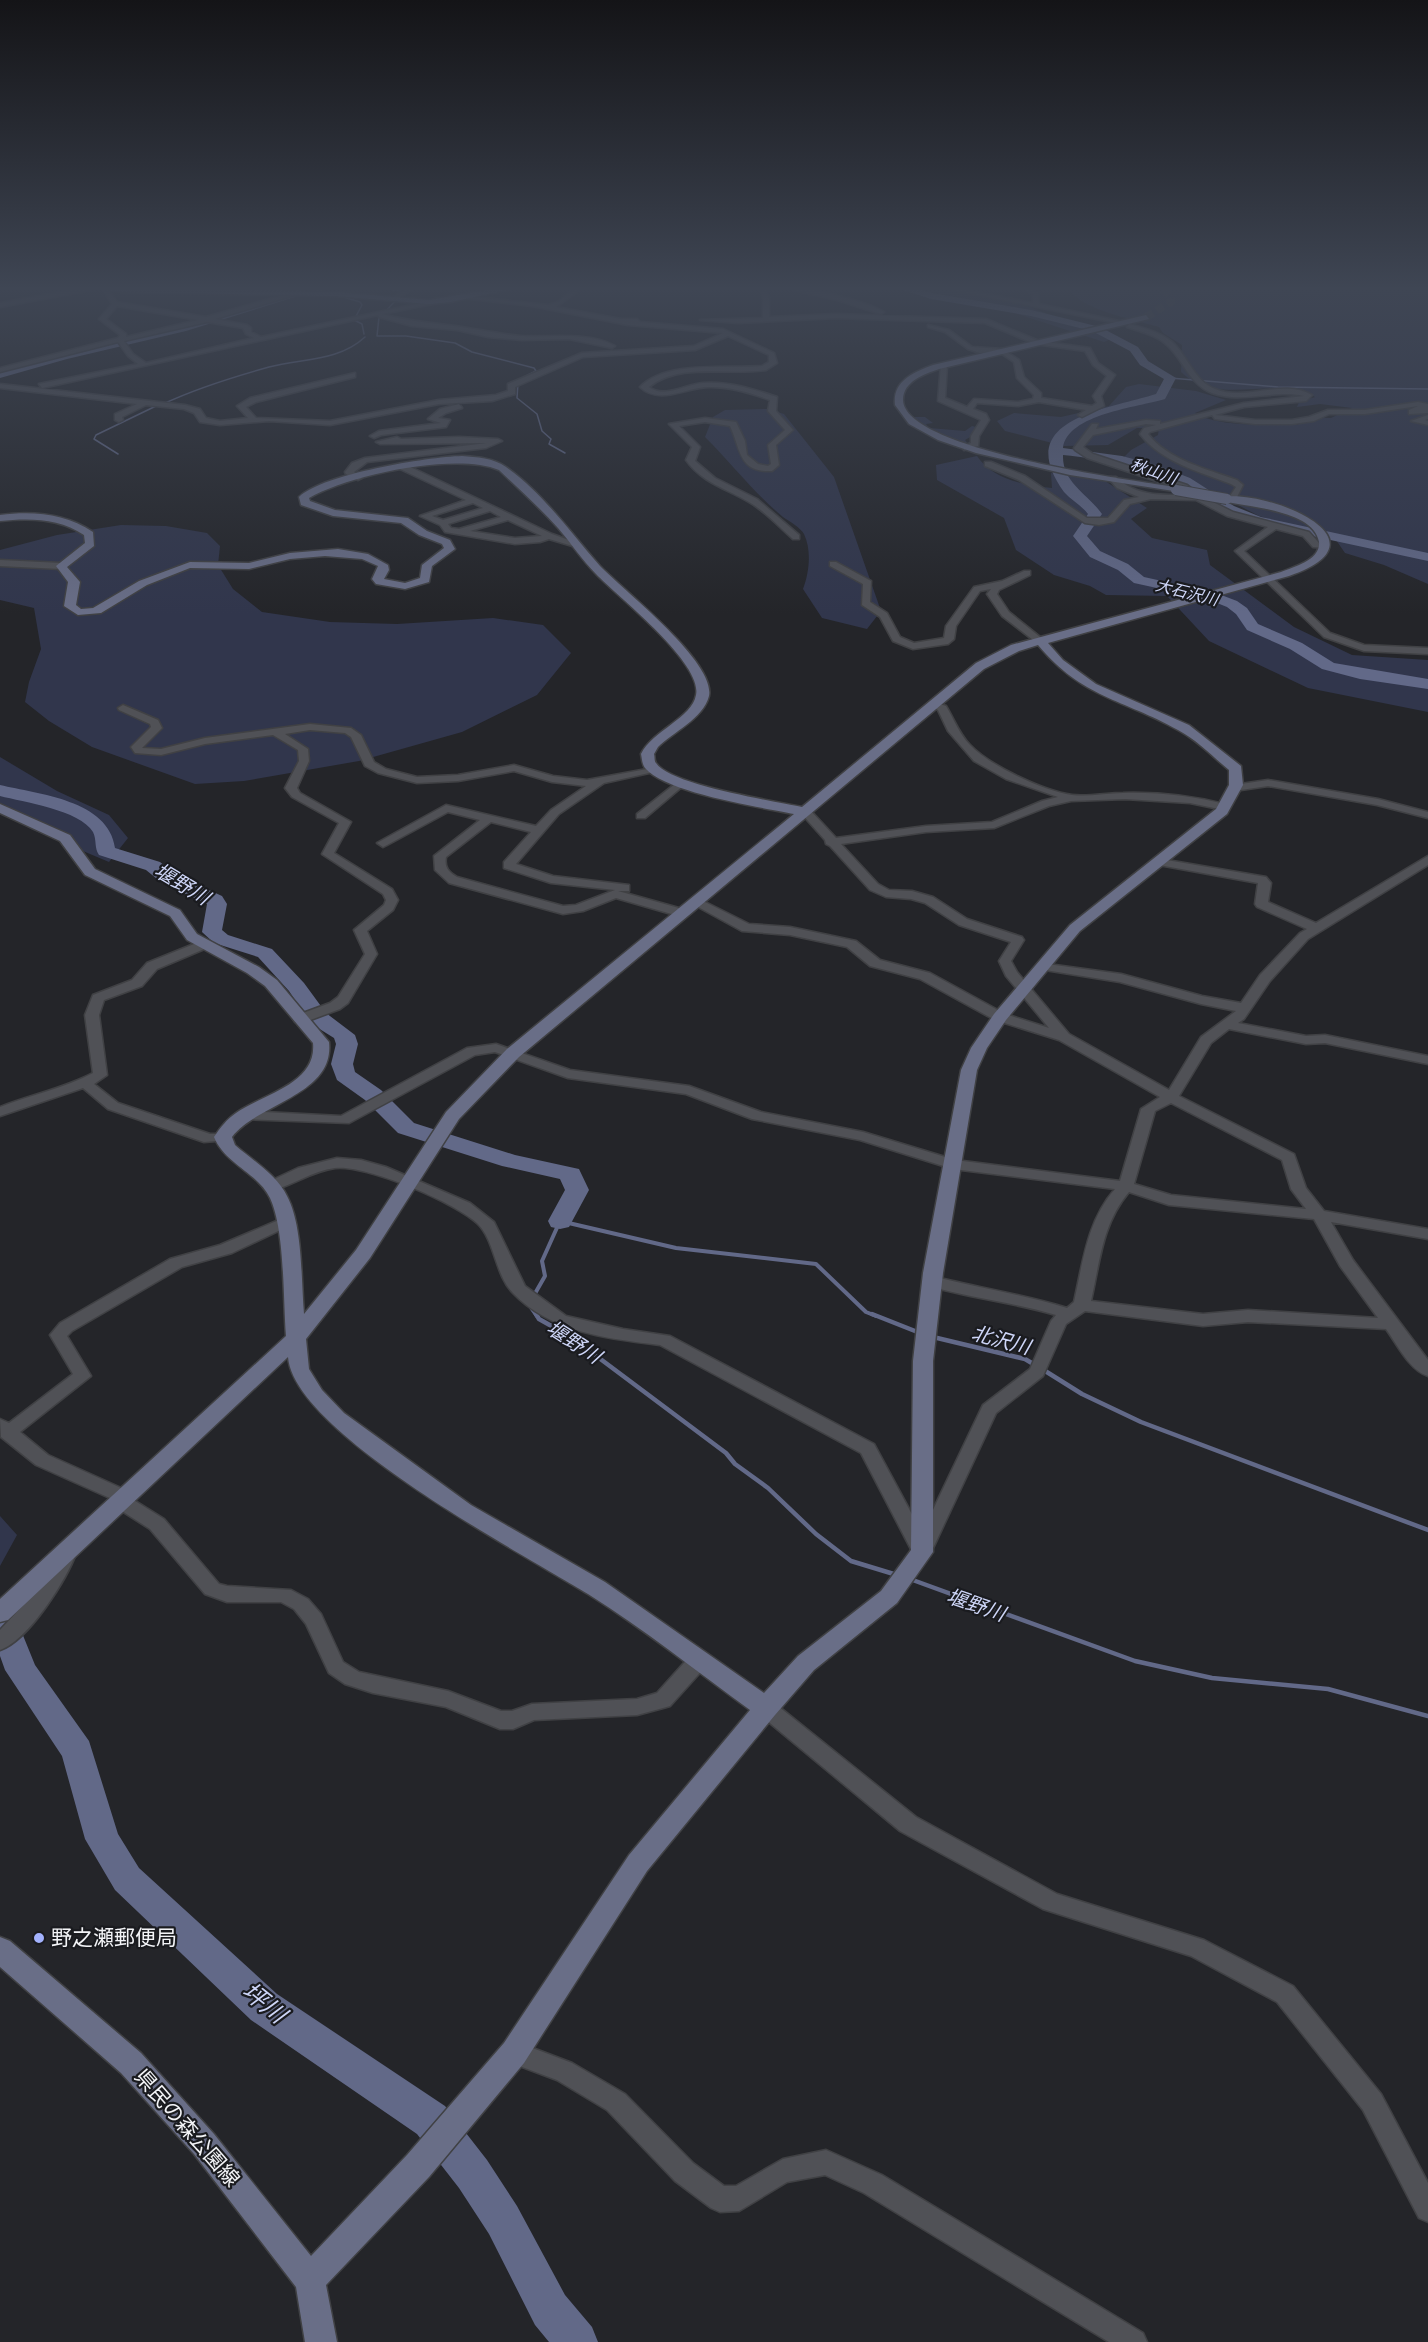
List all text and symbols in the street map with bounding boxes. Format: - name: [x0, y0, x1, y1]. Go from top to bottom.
- water label: 秋山川: [1128, 454, 1182, 489]
- water label: 大石沢川: [1154, 575, 1222, 610]
- water label: 堰野川: [150, 858, 216, 911]
- water label: 堰野川: [542, 1316, 607, 1369]
- water label: 北沢川: [969, 1321, 1035, 1360]
- water label: 堰野川: [944, 1584, 1010, 1627]
- place label: 野之瀬郵便局: [51, 1925, 177, 1950]
- marker: 野之瀬郵便局: [32, 1931, 46, 1945]
- water label: 坪川: [237, 1976, 294, 2031]
- street label: 県民の森公園線: [130, 2064, 245, 2191]

